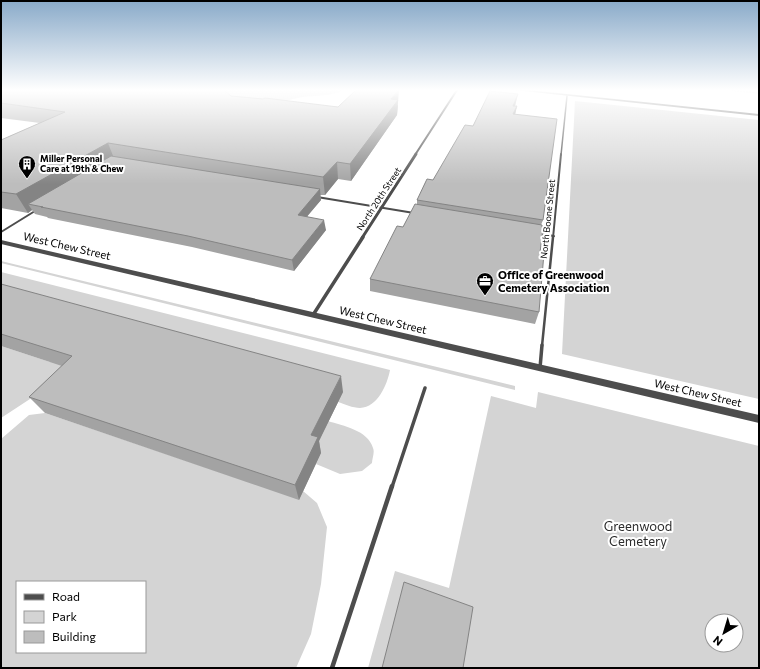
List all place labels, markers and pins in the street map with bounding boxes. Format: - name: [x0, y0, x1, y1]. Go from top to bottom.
- place label: Miller Personal Care at 19th & Chew: [40, 153, 124, 174]
- building icon: Miller Personal Care at 19th & Chew: [17, 154, 37, 179]
- place label: Office of Greenwood Cemetery Association: [498, 268, 609, 294]
- office icon: Office of Greenwood Cemetery Association: [475, 271, 495, 296]

